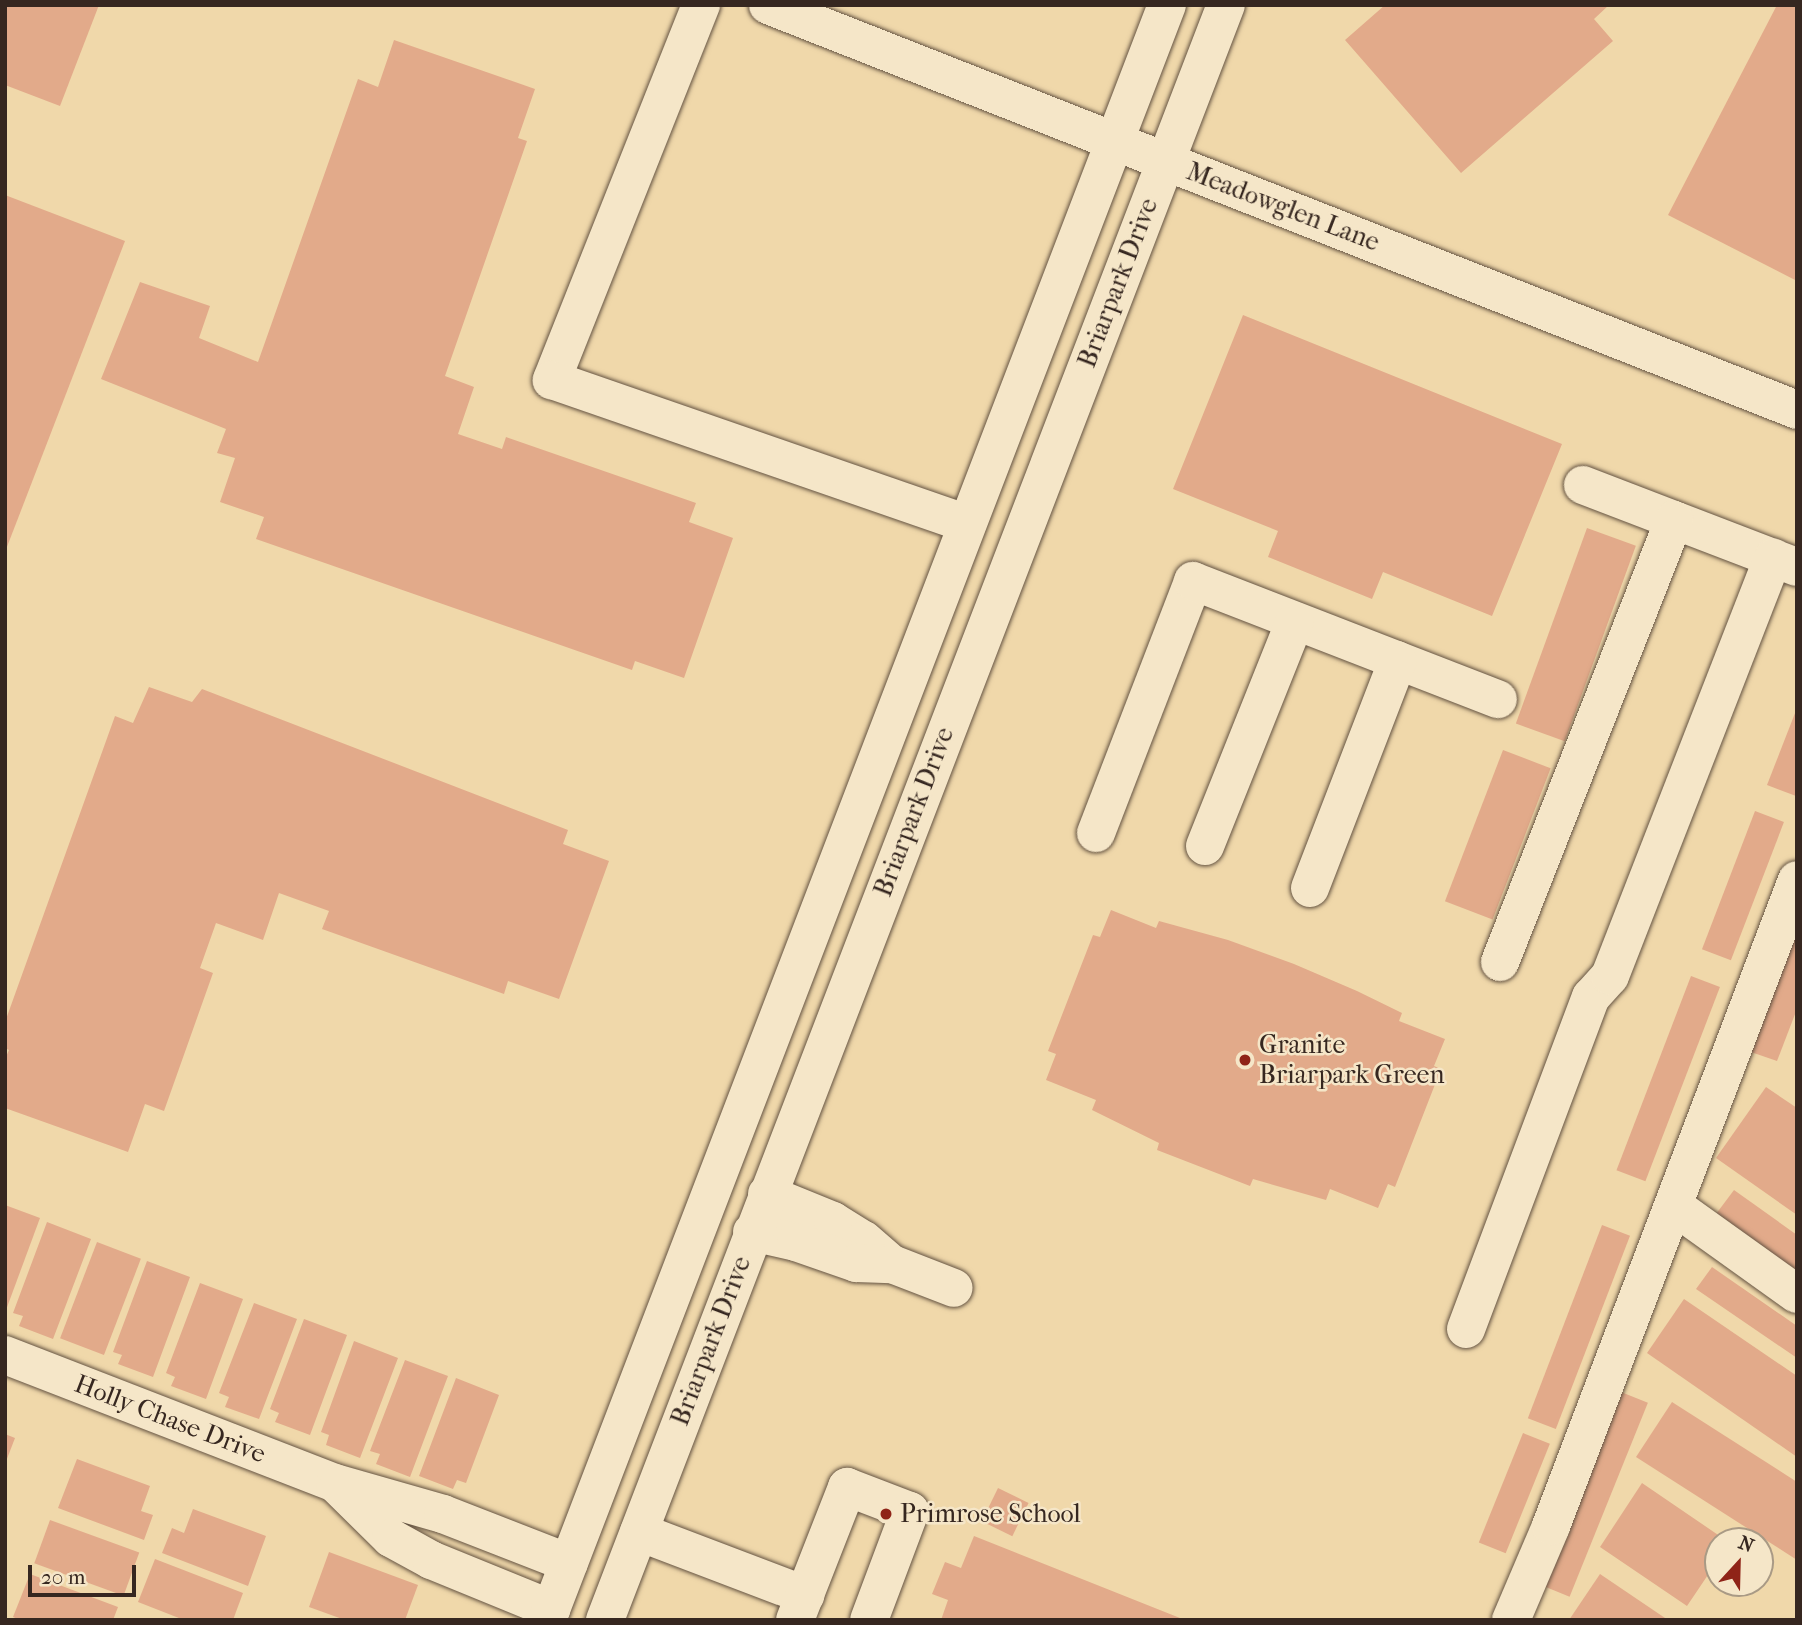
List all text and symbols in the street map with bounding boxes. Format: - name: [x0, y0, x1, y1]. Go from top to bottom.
- street label: Meadowglen Lane: [1182, 156, 1384, 258]
- street label: Briarpark Drive: [1071, 194, 1165, 372]
- street label: Briarpark Drive: [867, 723, 961, 901]
- place label: Granite Briarpark Green: [1259, 1029, 1444, 1090]
- marker: Granite Briarpark Green: [1237, 1052, 1253, 1068]
- street label: Briarpark Drive: [664, 1252, 758, 1430]
- street label: Holly Chase Drive: [70, 1368, 270, 1470]
- place label: Primrose School: [900, 1498, 1081, 1530]
- marker: Primrose School: [878, 1506, 894, 1522]
- north arrow: [1704, 1527, 1774, 1597]
- text: N: [1735, 1531, 1757, 1557]
- scale bar: [32, 1552, 140, 1596]
- text: 20 m: [41, 1565, 85, 1589]

